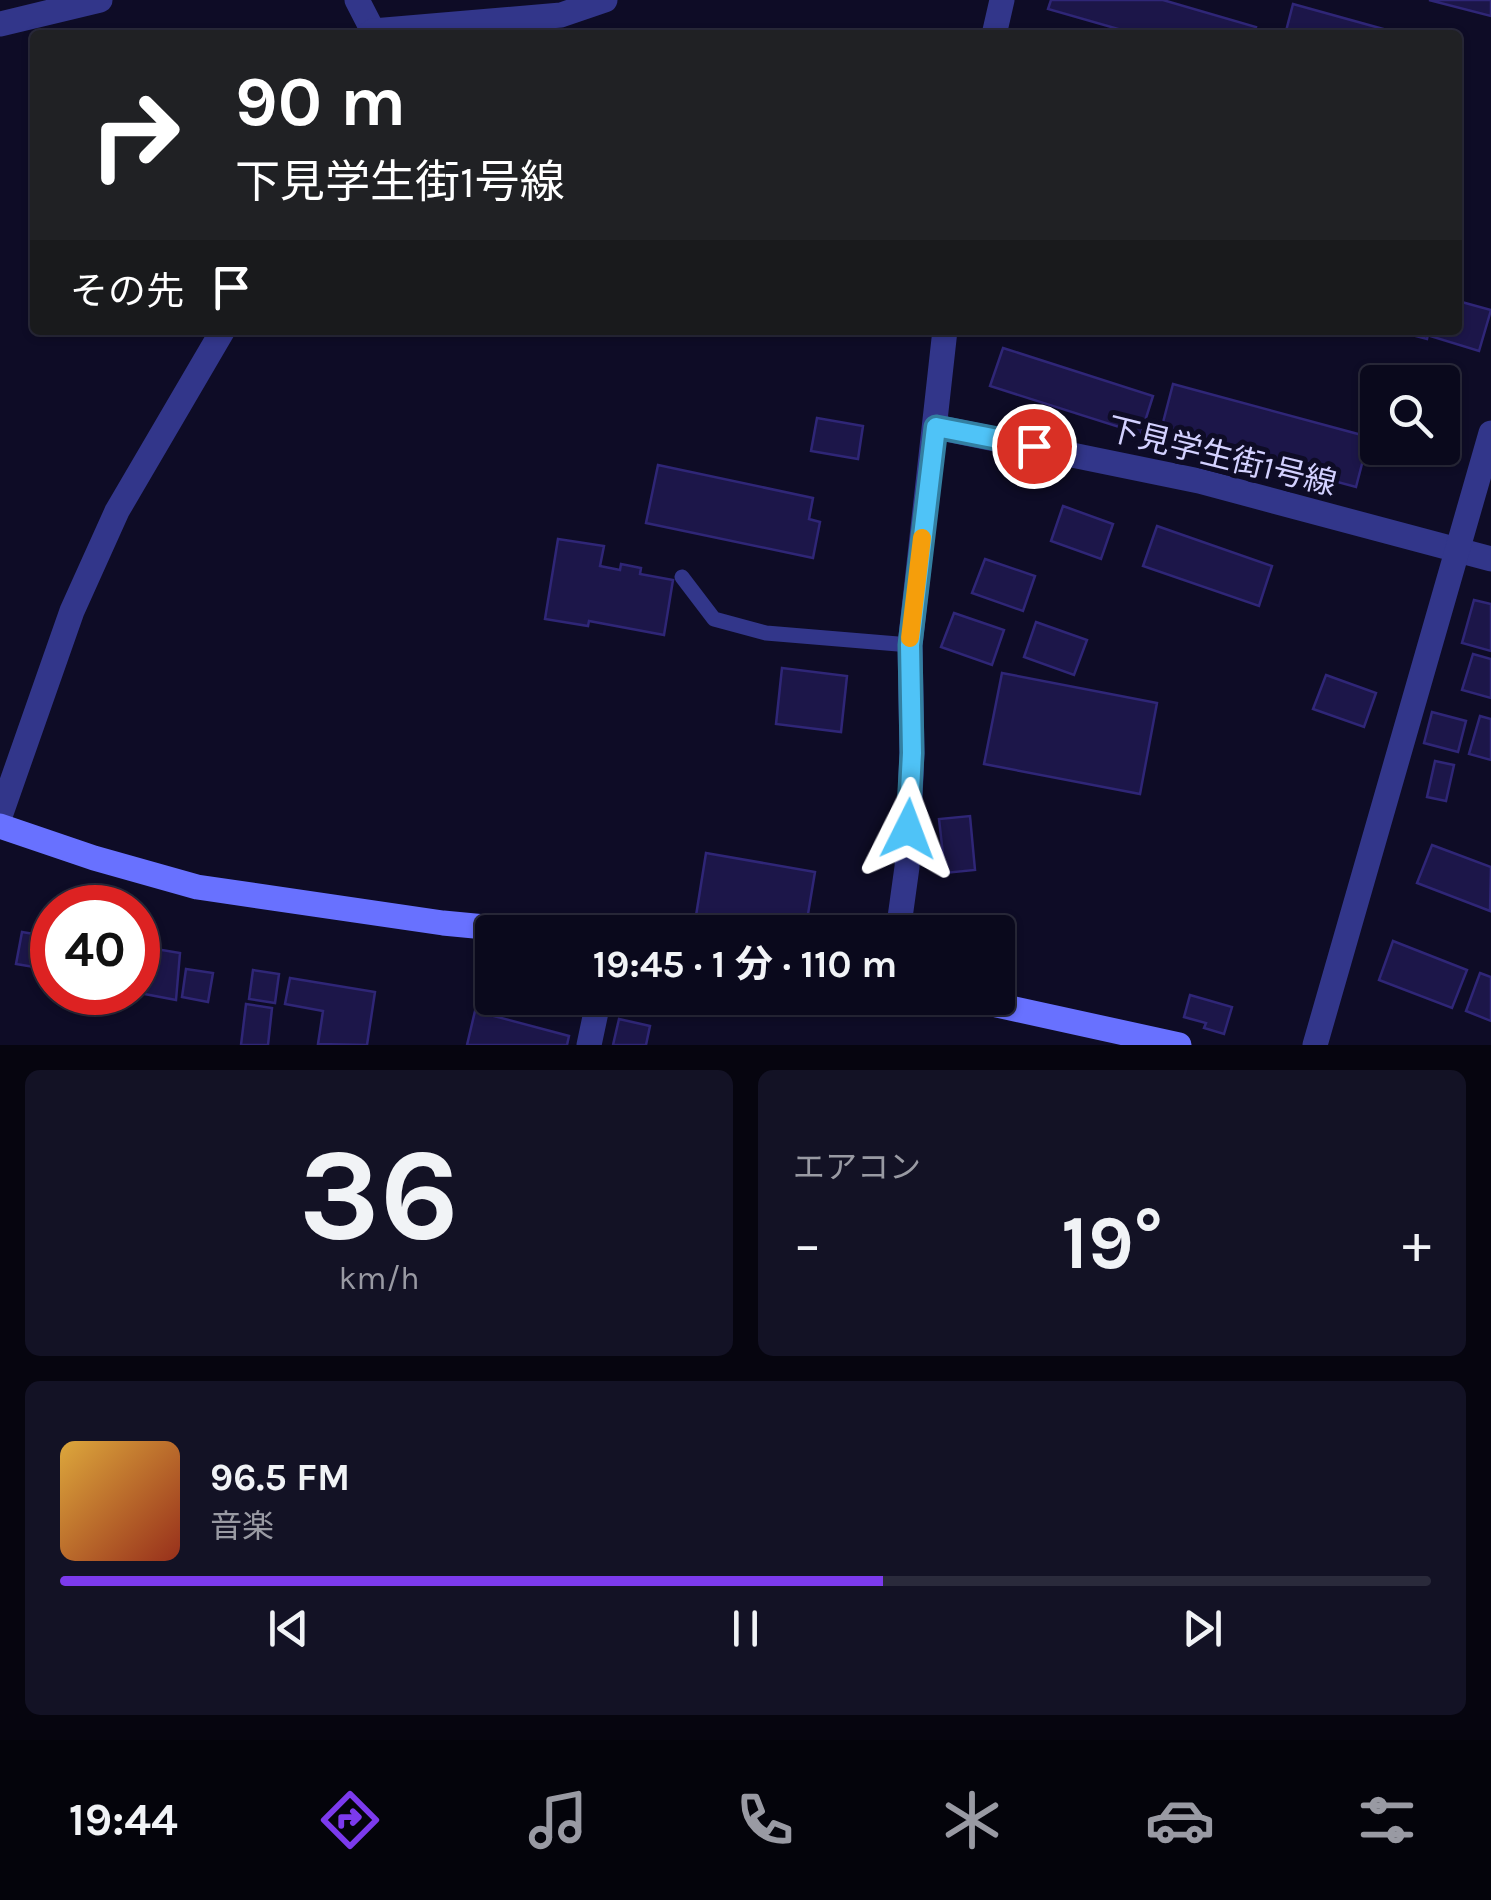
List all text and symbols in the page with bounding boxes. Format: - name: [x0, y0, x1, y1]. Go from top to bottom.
- text: 90 m: [235, 61, 406, 143]
- icon: right: [70, 70, 200, 200]
- text: 下見学生街1号線: [235, 156, 565, 208]
- icon: arrive: [204, 260, 259, 315]
- text: その先: [70, 269, 184, 314]
- map controls: [1360, 365, 1460, 465]
- button: search: [1360, 365, 1460, 465]
- pin: [992, 404, 1077, 489]
- street label: 下見学生街1号線: [1104, 410, 1340, 503]
- icon: arrive: [1007, 419, 1062, 474]
- position arrow: [856, 777, 960, 881]
- speed limit sign: 40: [30, 885, 160, 1015]
- text: 19:45 · 1 分 · 110 m: [593, 942, 897, 987]
- text: 36: [299, 1119, 459, 1271]
- text: エアコン: [793, 1149, 921, 1186]
- text: 19°: [1061, 1199, 1163, 1287]
- text: −: [793, 1212, 822, 1276]
- text: +: [1402, 1212, 1431, 1276]
- text: km/h: [338, 1260, 420, 1297]
- text: 96.5 FM: [210, 1455, 350, 1500]
- text: 音楽: [210, 1508, 274, 1545]
- icon: previous: [261, 1601, 316, 1656]
- icon: pause: [718, 1601, 773, 1656]
- icon: next: [1175, 1601, 1230, 1656]
- icon: directions: [315, 1785, 385, 1855]
- icon: music: [523, 1785, 593, 1855]
- icon: phone: [730, 1785, 800, 1855]
- icon: climate: [937, 1785, 1007, 1855]
- icon: car: [1145, 1785, 1215, 1855]
- icon: filters: [1352, 1785, 1422, 1855]
- text: 19:44: [69, 1794, 178, 1846]

